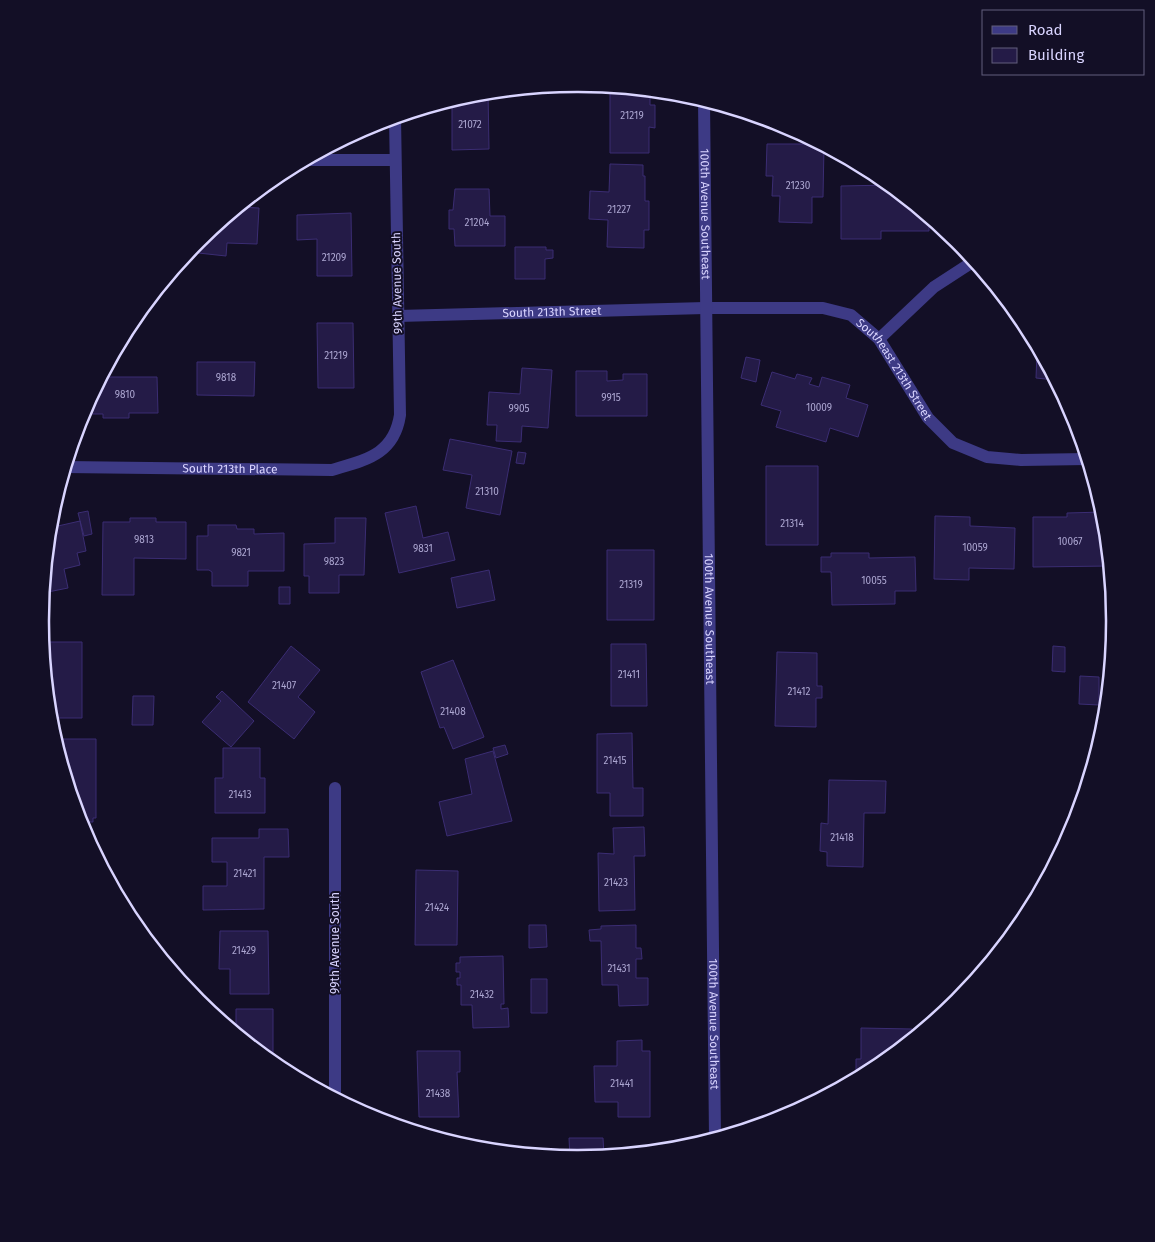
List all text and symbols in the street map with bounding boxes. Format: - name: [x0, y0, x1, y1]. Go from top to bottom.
- legend: [982, 10, 1145, 75]
- text: Road: [1028, 21, 1063, 39]
- text: Building: [1028, 46, 1084, 64]
- house number: 21219: [620, 110, 644, 122]
- house number: 21072: [458, 119, 482, 131]
- street label: 100th Avenue Southeast: [698, 148, 713, 280]
- house number: 21230: [786, 180, 811, 192]
- house number: 21227: [607, 204, 631, 216]
- house number: 21204: [465, 217, 490, 229]
- street label: 99th Avenue South: [389, 232, 405, 334]
- house number: 21209: [322, 252, 346, 264]
- street label: South 213th Street: [502, 304, 602, 320]
- street label: Southeast 213th Street: [853, 316, 935, 423]
- house number: 21219: [324, 350, 348, 362]
- house number: 9818: [216, 372, 237, 384]
- house number: 9810: [115, 389, 136, 401]
- house number: 9915: [601, 392, 621, 404]
- house number: 10009: [806, 402, 832, 414]
- house number: 9905: [508, 403, 530, 415]
- street label: South 213th Place: [182, 461, 278, 476]
- house number: 21310: [475, 486, 499, 498]
- house number: 21314: [780, 518, 804, 530]
- house number: 9813: [134, 534, 154, 546]
- house number: 10067: [1057, 536, 1083, 548]
- house number: 10059: [962, 542, 988, 554]
- house number: 9831: [413, 543, 433, 555]
- house number: 9821: [231, 547, 251, 559]
- street label: 100th Avenue Southeast: [702, 553, 717, 685]
- house number: 9823: [324, 556, 344, 568]
- house number: 10055: [861, 575, 887, 587]
- house number: 21319: [619, 579, 643, 591]
- house number: 21411: [618, 669, 640, 681]
- house number: 21407: [272, 680, 297, 692]
- house number: 21412: [787, 686, 811, 698]
- house number: 21408: [440, 706, 466, 718]
- house number: 21415: [603, 755, 627, 767]
- house number: 21413: [228, 789, 252, 801]
- house number: 21418: [830, 832, 854, 844]
- house number: 21421: [233, 868, 257, 880]
- house number: 21423: [604, 877, 628, 889]
- street label: 99th Avenue South: [328, 892, 342, 994]
- house number: 21424: [425, 902, 450, 914]
- house number: 21429: [232, 945, 256, 957]
- street label: 100th Avenue Southeast: [706, 958, 721, 1090]
- house number: 21431: [607, 963, 631, 975]
- house number: 21432: [470, 989, 494, 1001]
- house number: 21441: [610, 1078, 634, 1090]
- house number: 21438: [426, 1088, 451, 1100]

